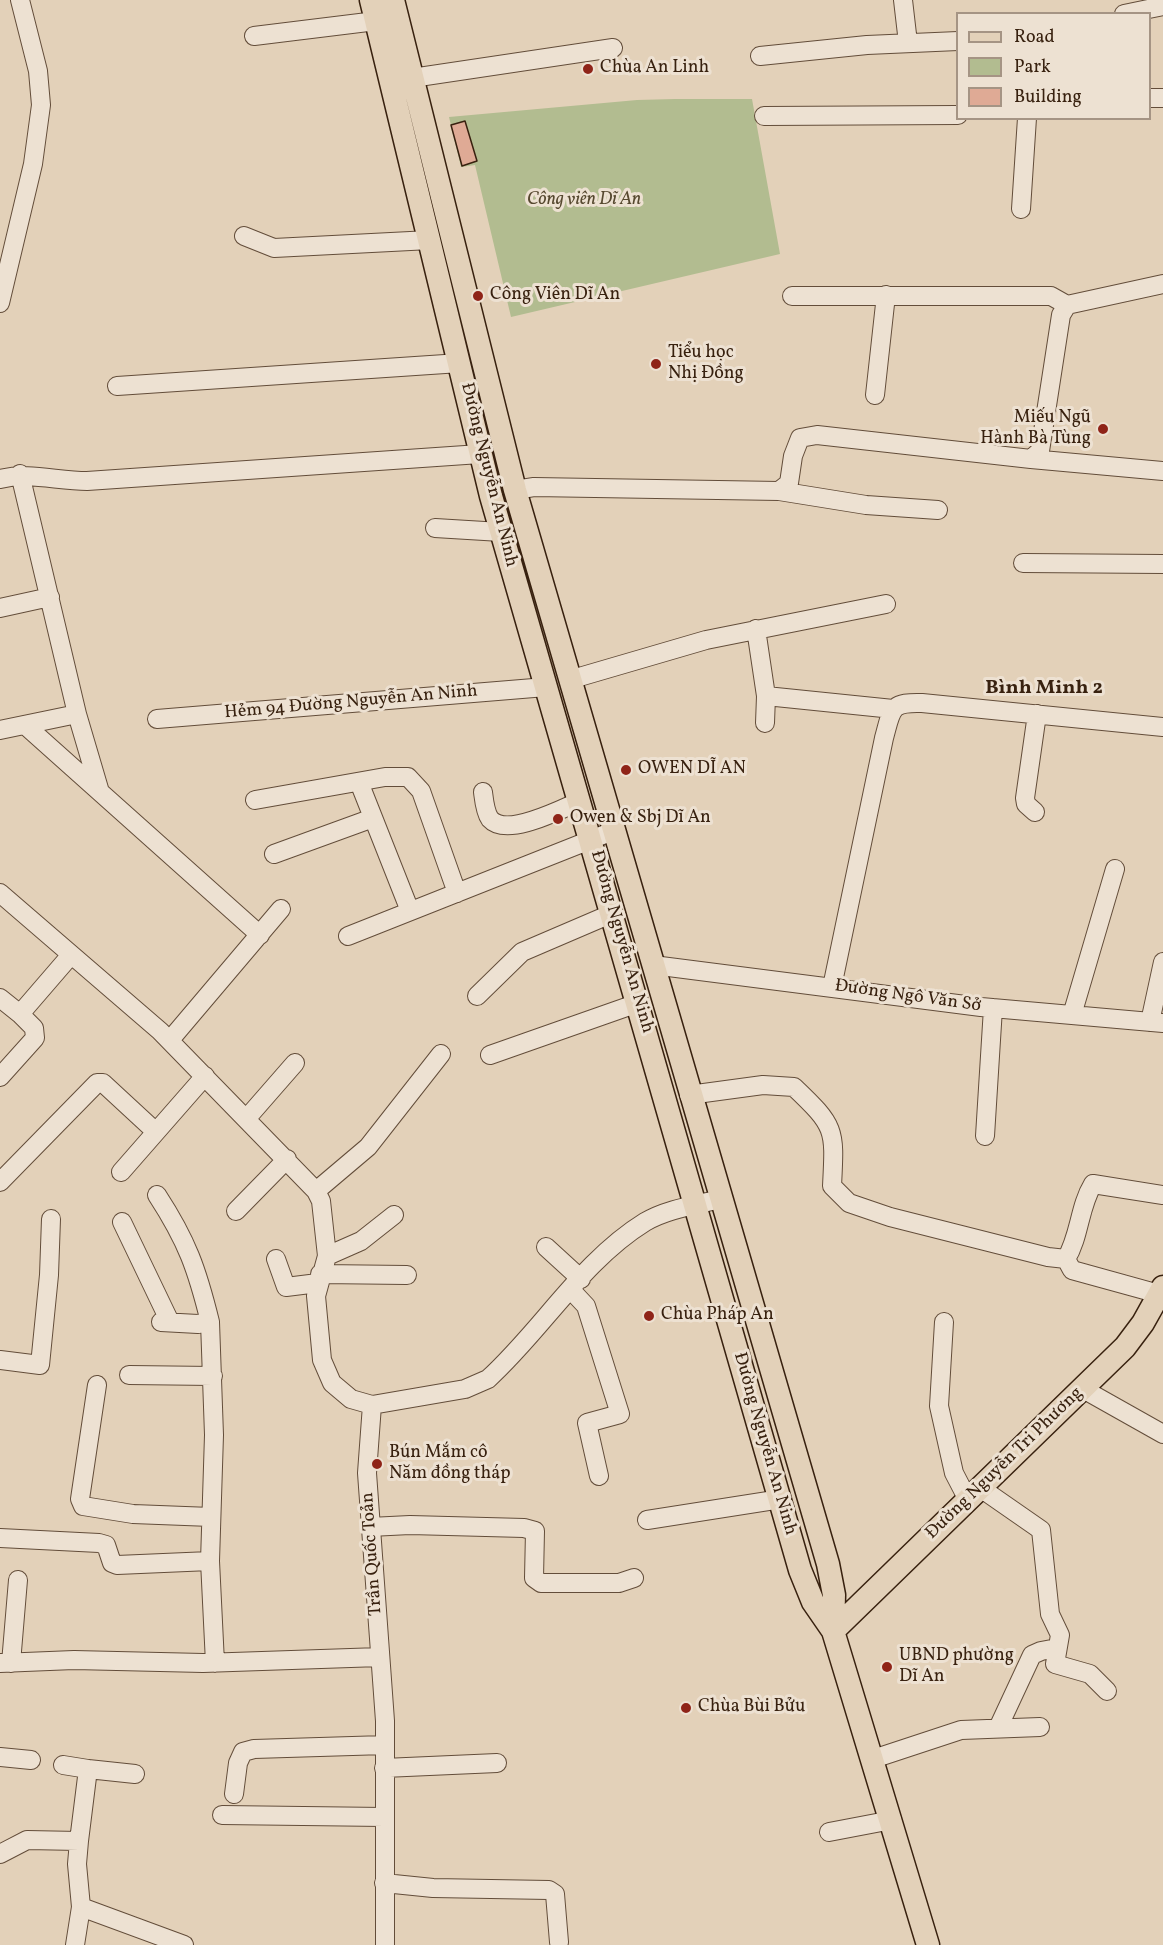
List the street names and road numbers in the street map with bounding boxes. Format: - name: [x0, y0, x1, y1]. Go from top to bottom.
- street label: Đường Nguyễn An Ninh: [455, 381, 521, 569]
- street label: Hẻm 94 Đường Nguyễn An Ninh: [224, 681, 478, 725]
- street label: Đường Nguyễn An Ninh: [585, 848, 657, 1036]
- street label: Đường Ngô Văn Sở: [833, 976, 983, 1018]
- street label: Đường Nguyễn An Ninh: [728, 1350, 800, 1538]
- street label: Đường Nguyễn Tri Phương: [922, 1383, 1088, 1545]
- street label: Trần Quốc Toản: [358, 1492, 388, 1616]

